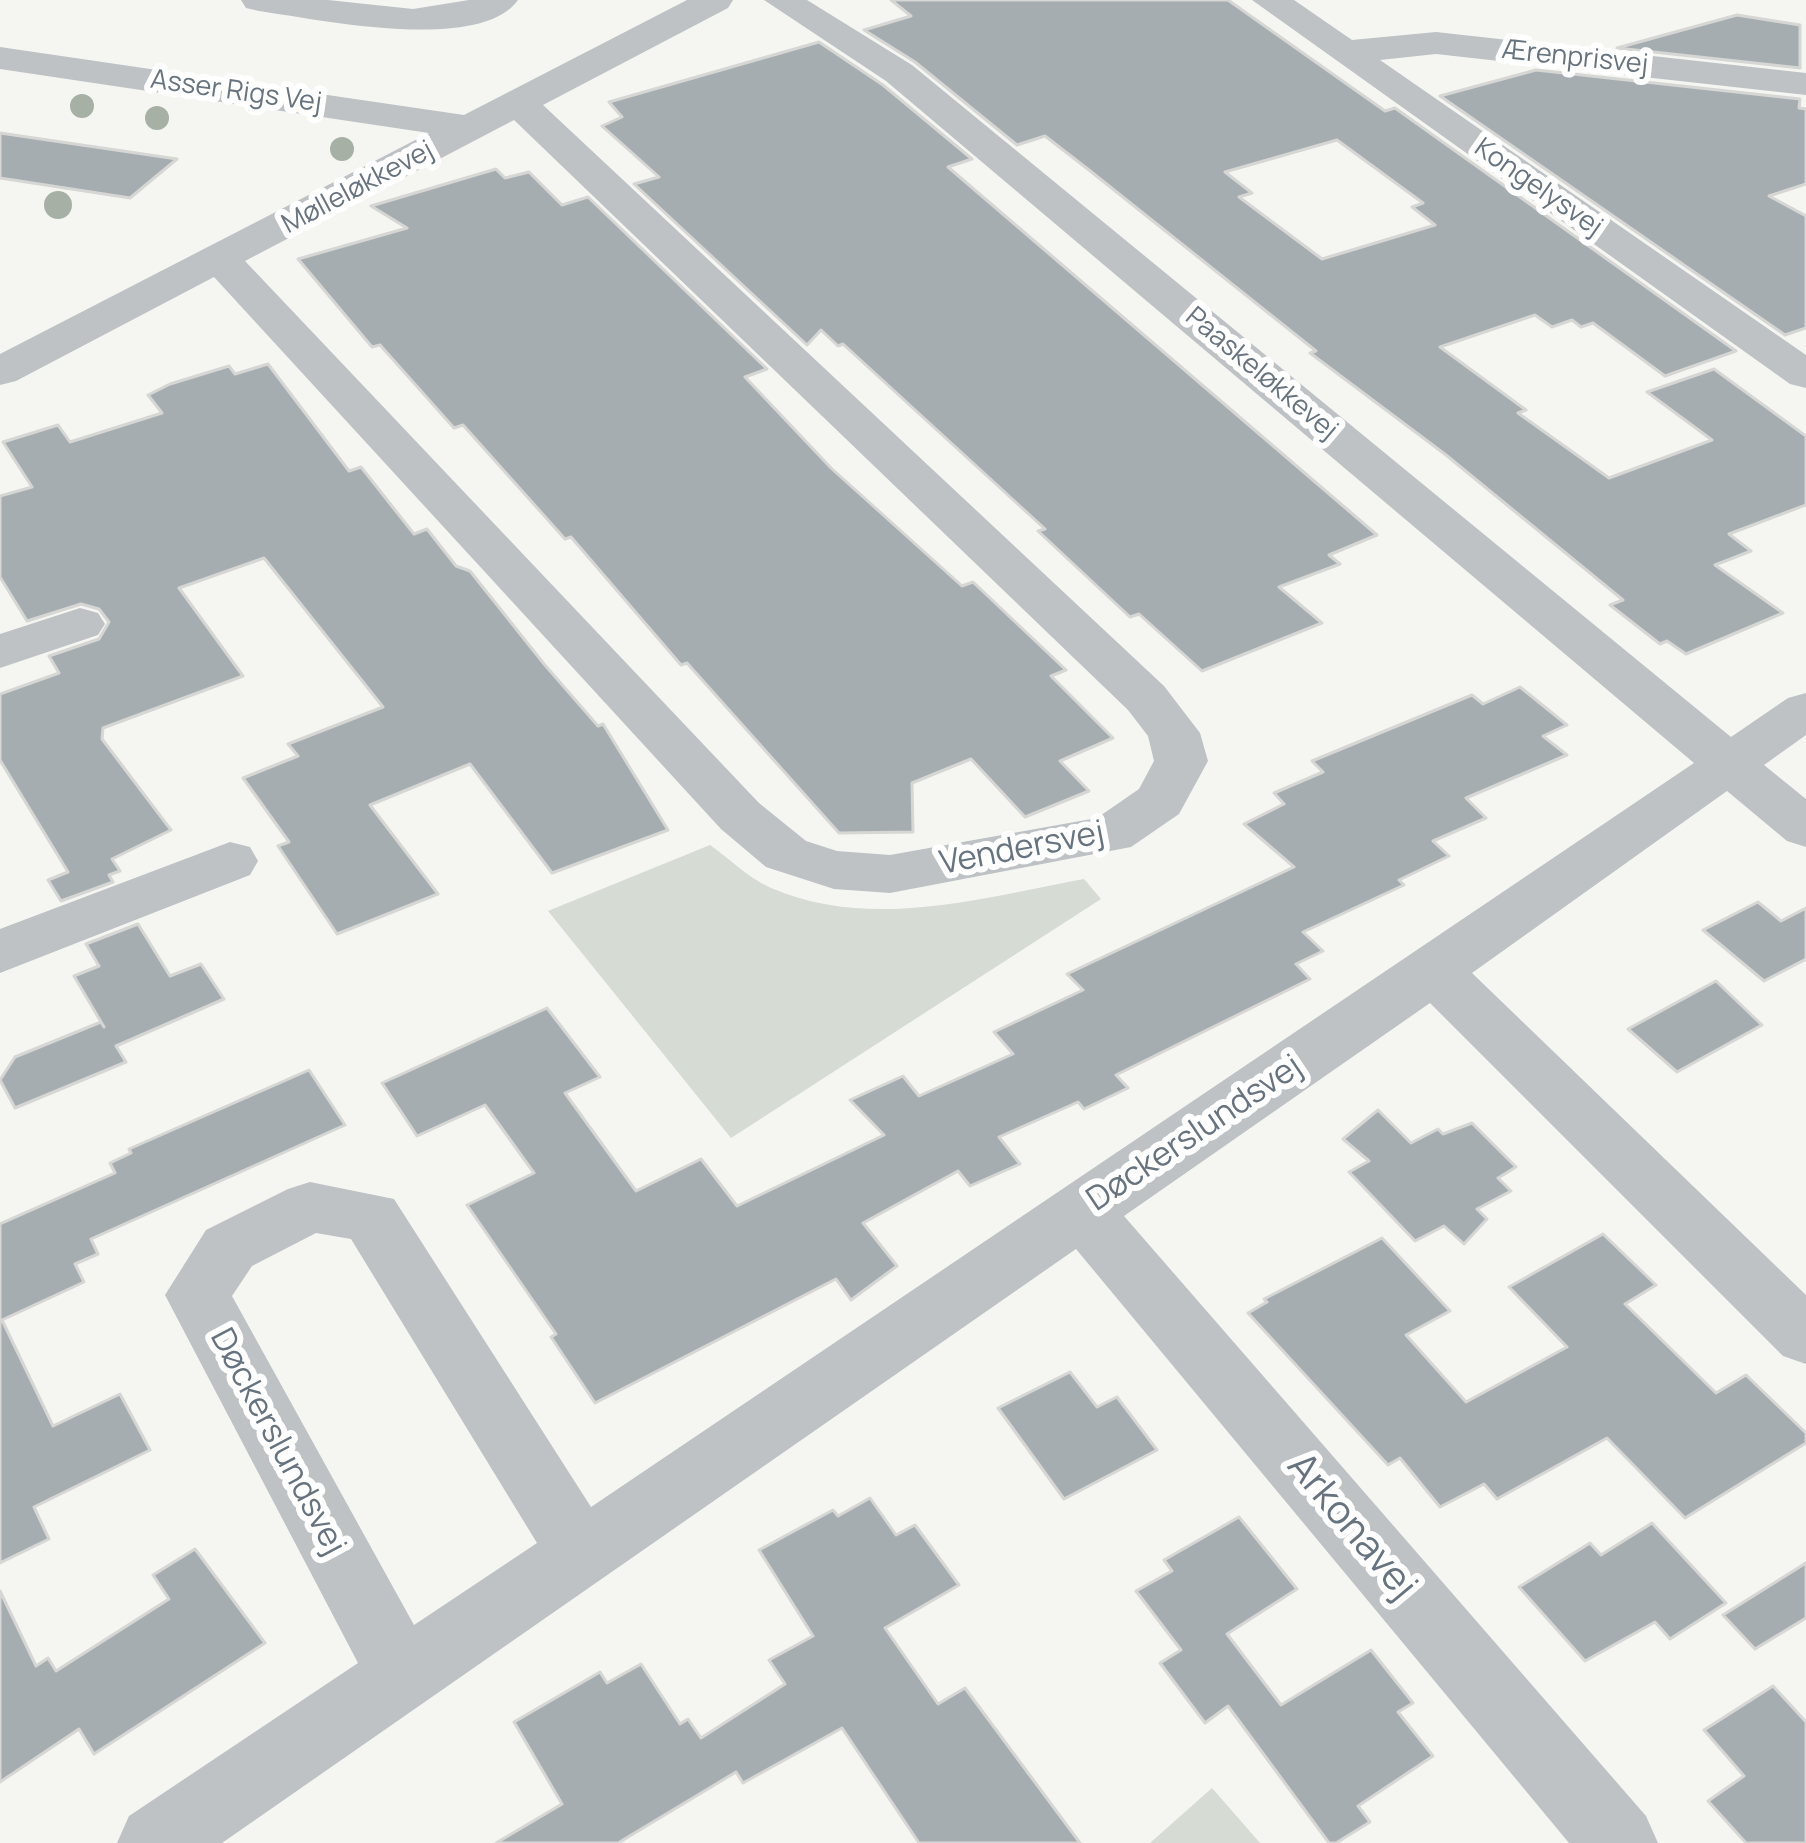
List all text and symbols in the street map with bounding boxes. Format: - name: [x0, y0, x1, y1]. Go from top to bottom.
- street label: Ærenprisvej: [1500, 34, 1650, 82]
- street label: Asser Rigs Vej: [148, 64, 324, 120]
- street label: Kongelysvej: [1468, 132, 1608, 244]
- street label: Mølleløkkevej: [277, 135, 439, 241]
- street label: Paaskeløkkevej: [1178, 301, 1344, 447]
- street label: Vendersvej: [936, 814, 1108, 884]
- street label: Døckerslundsvej: [1080, 1048, 1310, 1220]
- street label: Døckerslundsvej: [201, 1322, 353, 1562]
- street label: Arkonavej: [1276, 1444, 1426, 1610]

